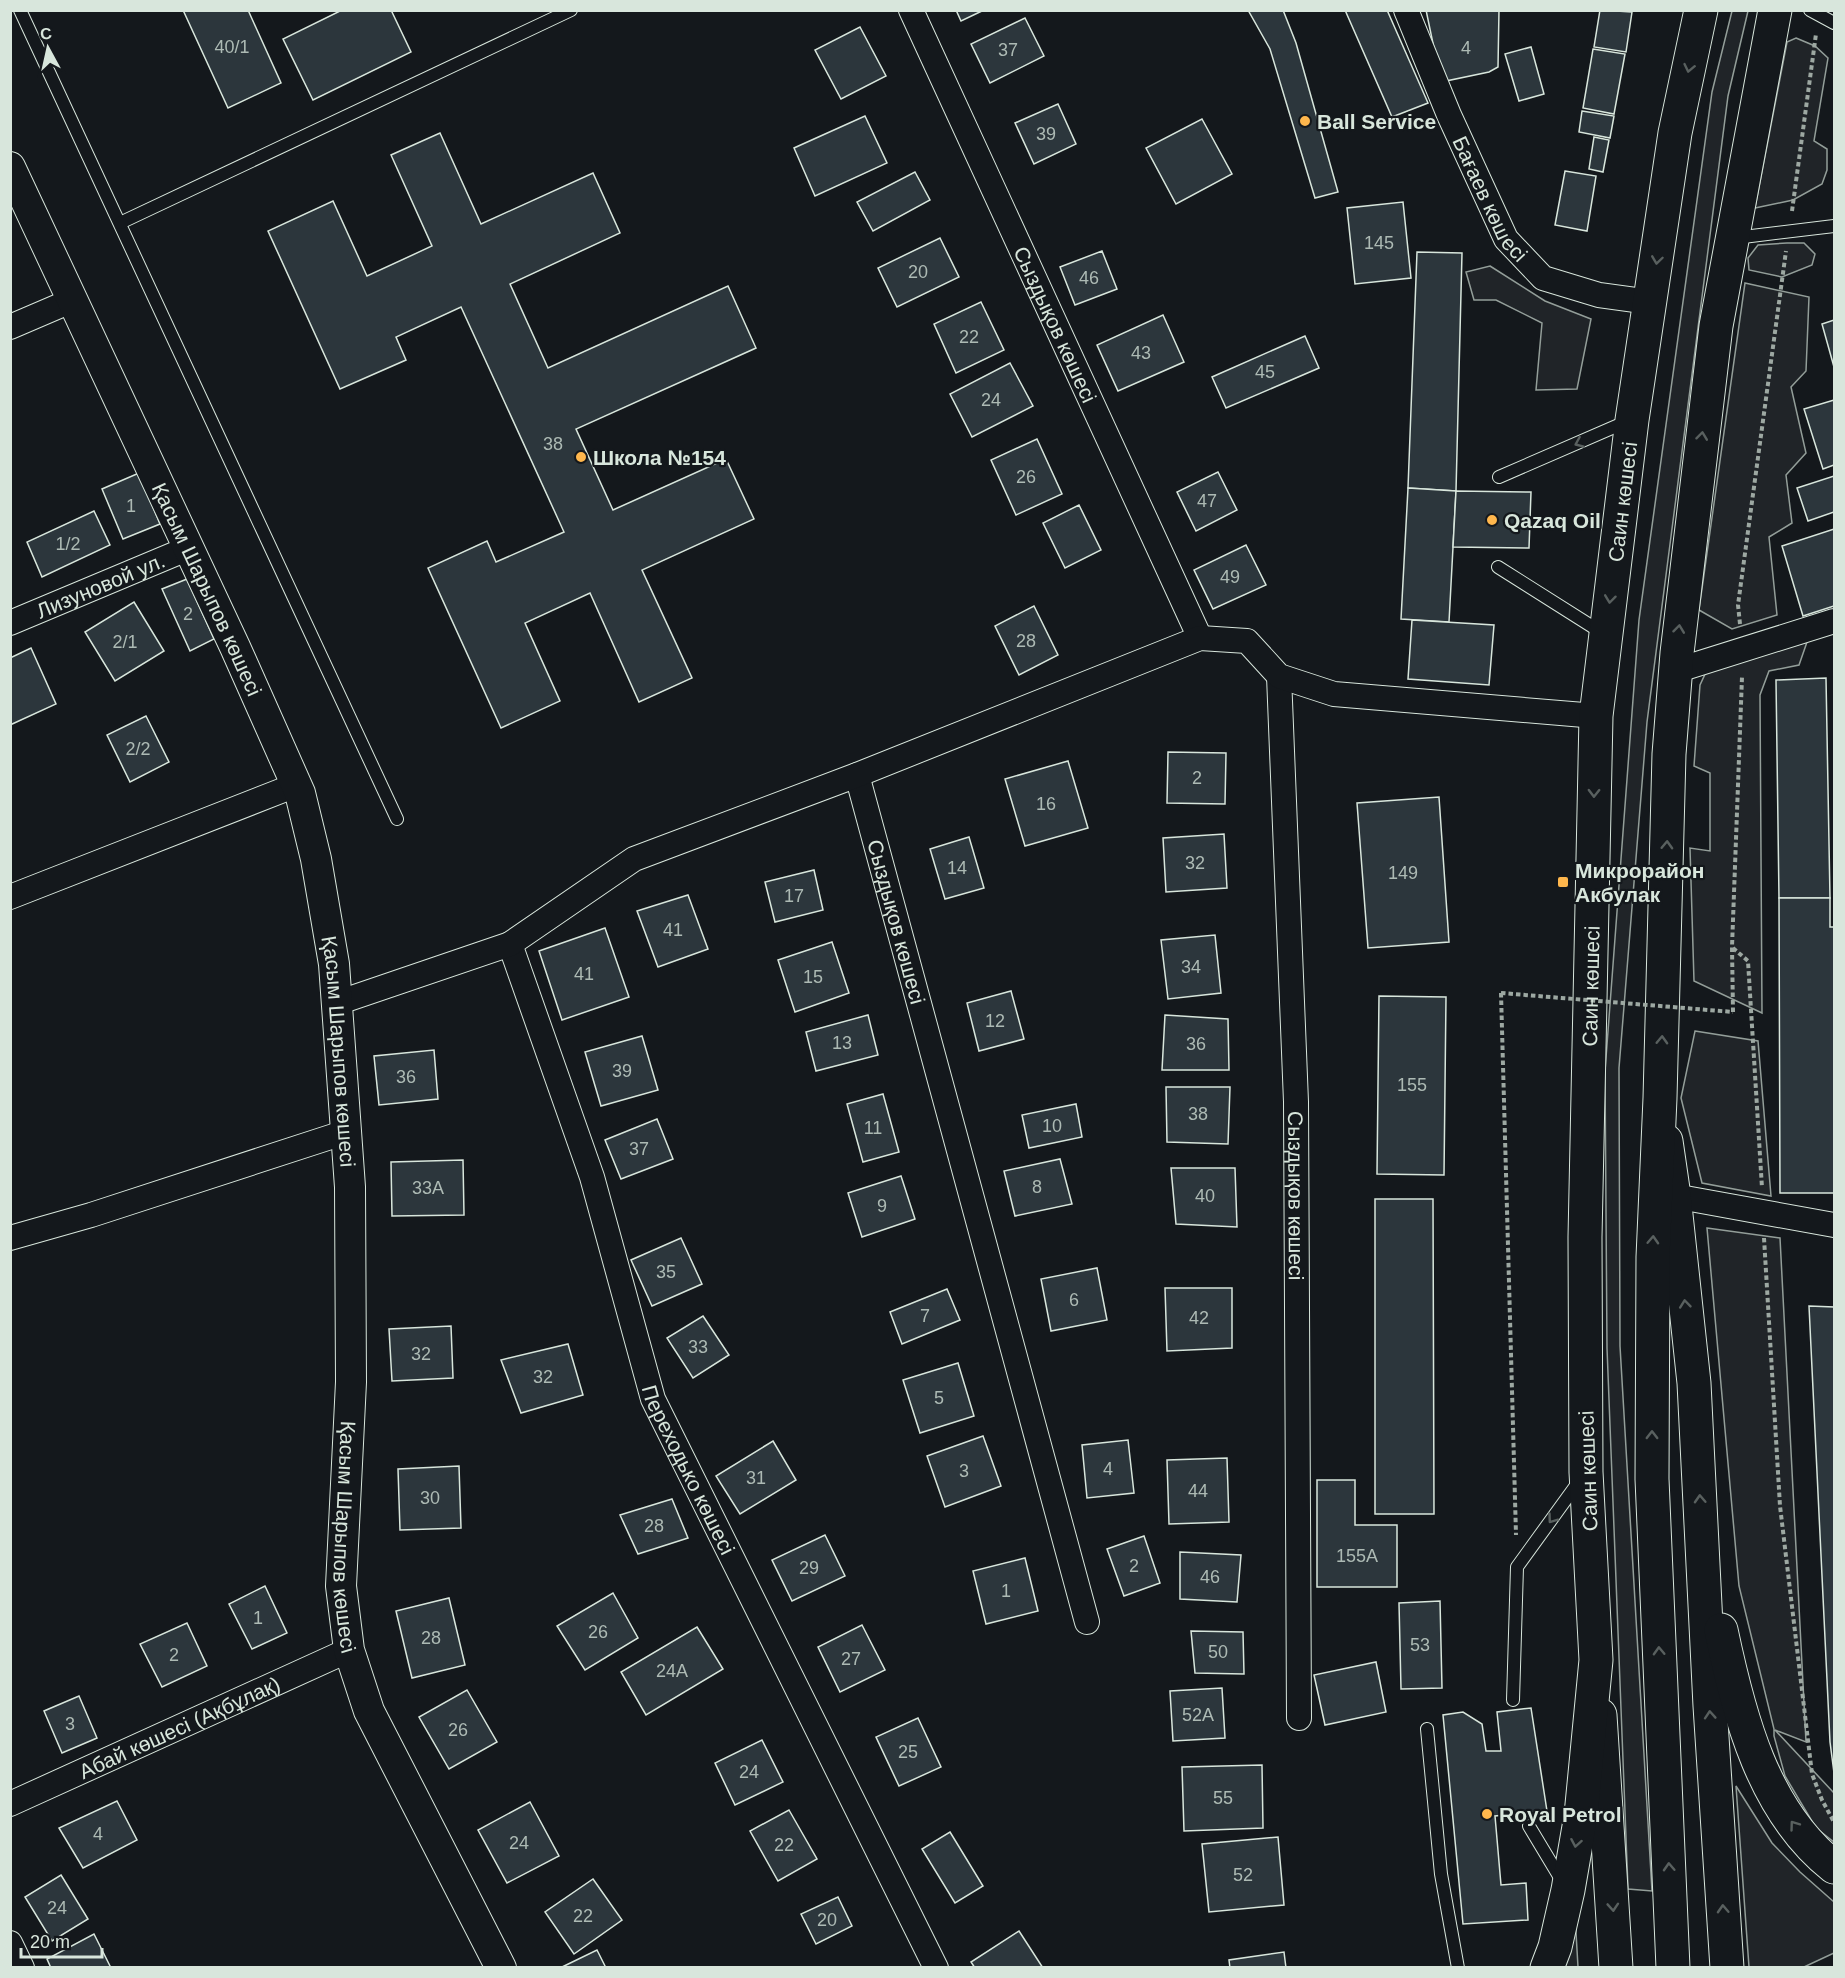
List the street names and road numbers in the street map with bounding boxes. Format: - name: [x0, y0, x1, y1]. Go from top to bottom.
- street label: Бағаев көшесі: [1449, 132, 1532, 266]
- street label: Сыздықов көшесі: [1010, 243, 1101, 406]
- street label: Саин көшесі: [1603, 440, 1641, 563]
- street label: Қасым Шарыпов көшесі: [148, 479, 267, 699]
- street label: Лизуновой ул.: [33, 548, 168, 622]
- street label: Сыздықов көшесі: [864, 837, 930, 1006]
- street label: Саин көшесі: [1578, 925, 1603, 1047]
- street label: Қасым Шарыпов көшесі: [318, 934, 360, 1168]
- street label: Сыздықов көшесі: [1285, 1111, 1308, 1280]
- street label: Переходько көшесі: [638, 1382, 740, 1558]
- street label: Саин көшесі: [1574, 1410, 1602, 1532]
- street label: Қасым Шарыпов көшесі: [329, 1420, 361, 1656]
- street label: Абай көшесі (Ақбұлақ): [75, 1671, 283, 1783]

